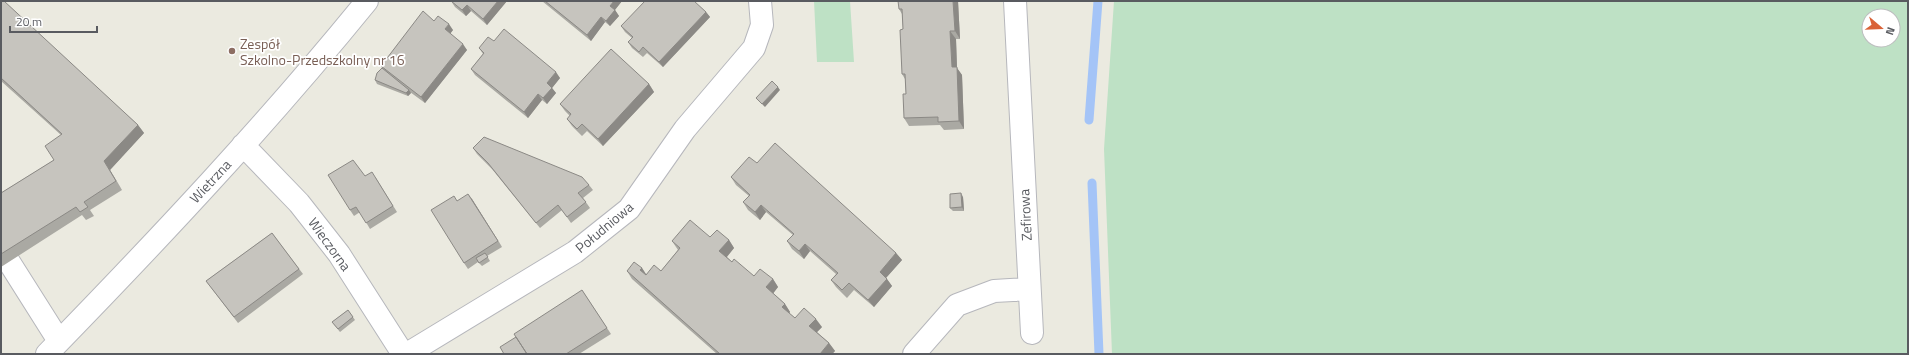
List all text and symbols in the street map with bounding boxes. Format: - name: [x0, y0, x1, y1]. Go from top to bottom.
- scale bar: [10, 8, 97, 34]
- north arrow: [1861, 8, 1901, 48]
- text: 20 m: [16, 12, 42, 31]
- text: N: [1882, 25, 1899, 37]
- place label: Zespół Szkolno-Przedszkolny nr 16: [240, 33, 405, 70]
- marker: Zespół Szkolno-Przedszkolny nr 16: [227, 46, 237, 56]
- street label: Wietrzna: [184, 154, 236, 208]
- street label: Zefirowa: [1013, 189, 1037, 241]
- street label: Południowa: [570, 196, 638, 258]
- street label: Wieczorna: [303, 213, 357, 275]

